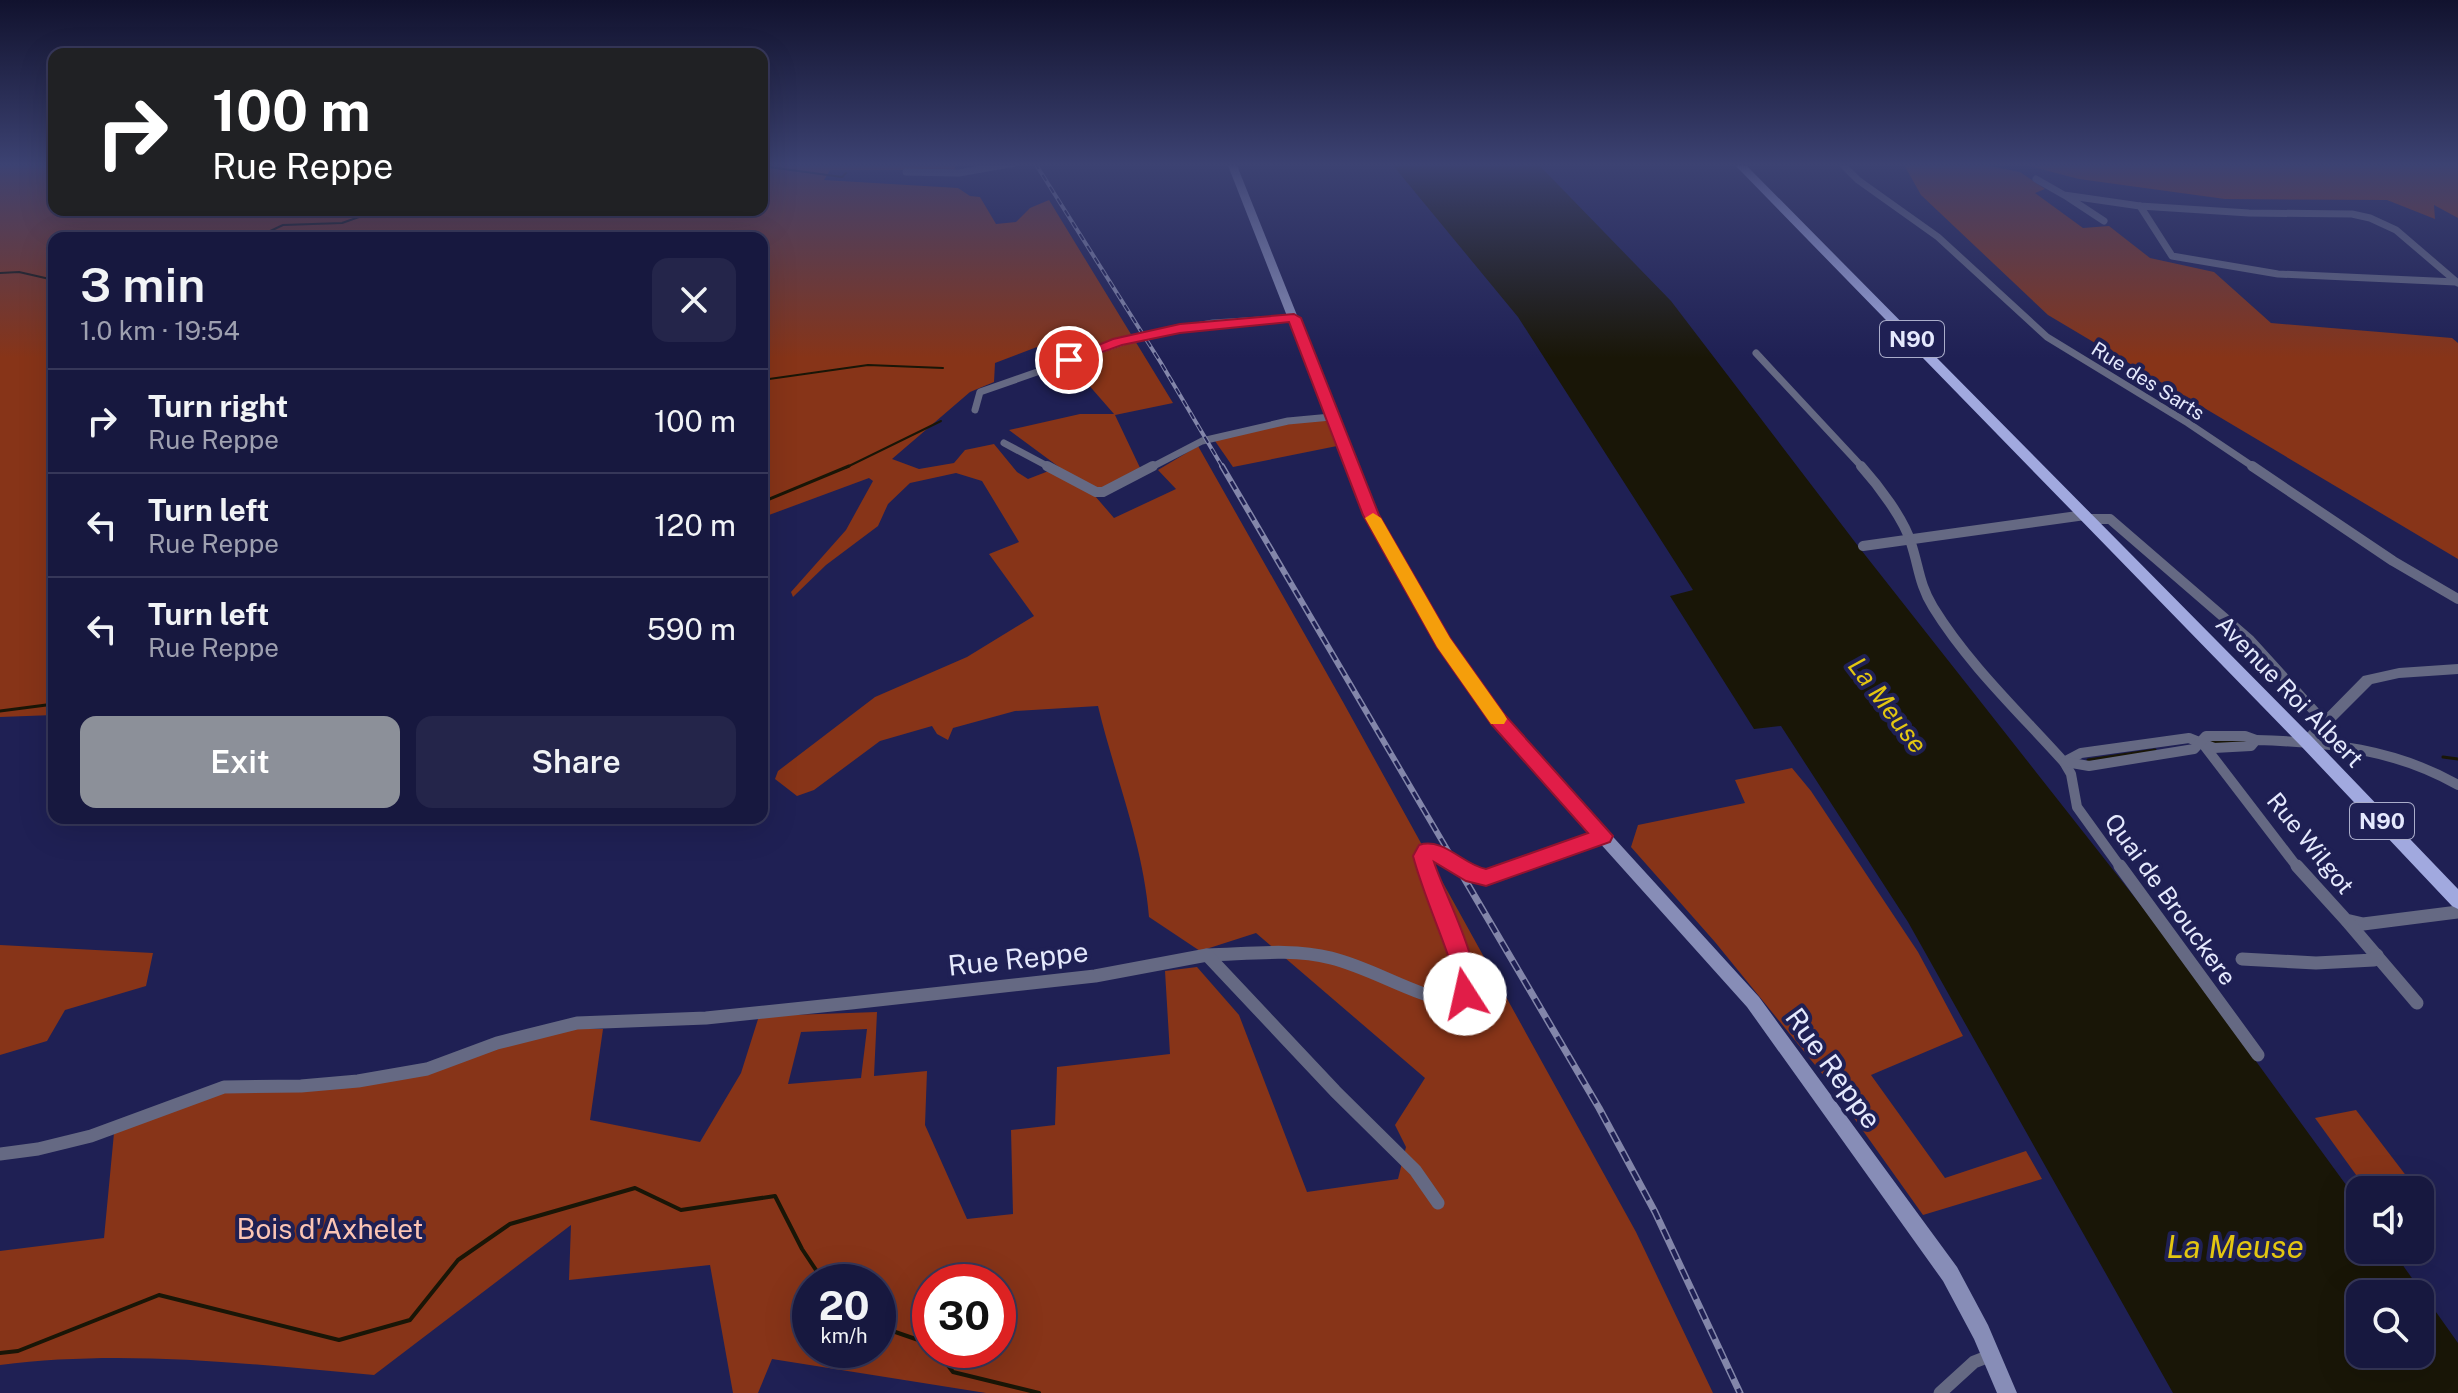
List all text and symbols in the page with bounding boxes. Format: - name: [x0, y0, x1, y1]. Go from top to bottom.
- text: 100 m: [212, 78, 371, 144]
- icon: right: [80, 80, 184, 184]
- text: Rue Reppe: [212, 145, 393, 187]
- text: 3 min: [80, 256, 205, 313]
- button: close: [652, 258, 736, 342]
- text: 1.0 km · 19:54: [80, 315, 240, 346]
- road number: N90: [1880, 321, 1944, 357]
- pin: [1035, 326, 1103, 394]
- street label: Rue des Sarts: [2087, 337, 2209, 425]
- icon: arrive: [1047, 338, 1091, 382]
- text: Turn right: [148, 388, 288, 424]
- icon: right: [80, 399, 124, 443]
- text: 100 m: [654, 403, 736, 439]
- text: Rue Reppe: [148, 424, 279, 455]
- text: Turn left: [148, 492, 269, 528]
- icon: left: [80, 503, 124, 547]
- text: 120 m: [654, 507, 736, 543]
- text: Rue Reppe: [148, 528, 279, 559]
- text: Turn left: [148, 596, 269, 632]
- icon: left: [80, 607, 124, 651]
- street label: Avenue Roi Albert: [2211, 609, 2369, 773]
- text: 590 m: [647, 611, 736, 647]
- text: Rue Reppe: [148, 632, 279, 663]
- water label: La Meuse: [1842, 651, 1934, 759]
- button: Exit: [80, 716, 400, 808]
- button: Share: [416, 716, 736, 808]
- street label: Rue Wilgot: [2262, 787, 2360, 899]
- road number: N90: [2350, 803, 2414, 839]
- street label: Quai de Brouckere: [2099, 808, 2243, 990]
- street label: Rue Reppe: [946, 934, 1090, 982]
- position arrow: [1423, 952, 1507, 1036]
- street label: Rue Reppe: [1779, 1001, 1889, 1135]
- map controls: [2346, 1176, 2434, 1368]
- button: sound: [2346, 1176, 2434, 1264]
- park label: Bois d'Axhelet: [237, 1212, 423, 1245]
- water label: La Meuse: [2166, 1228, 2304, 1265]
- speed limit sign: 30: [912, 1264, 1016, 1368]
- button: search: [2346, 1280, 2434, 1368]
- text: 20: [818, 1282, 870, 1329]
- text: km/h: [820, 1324, 868, 1348]

